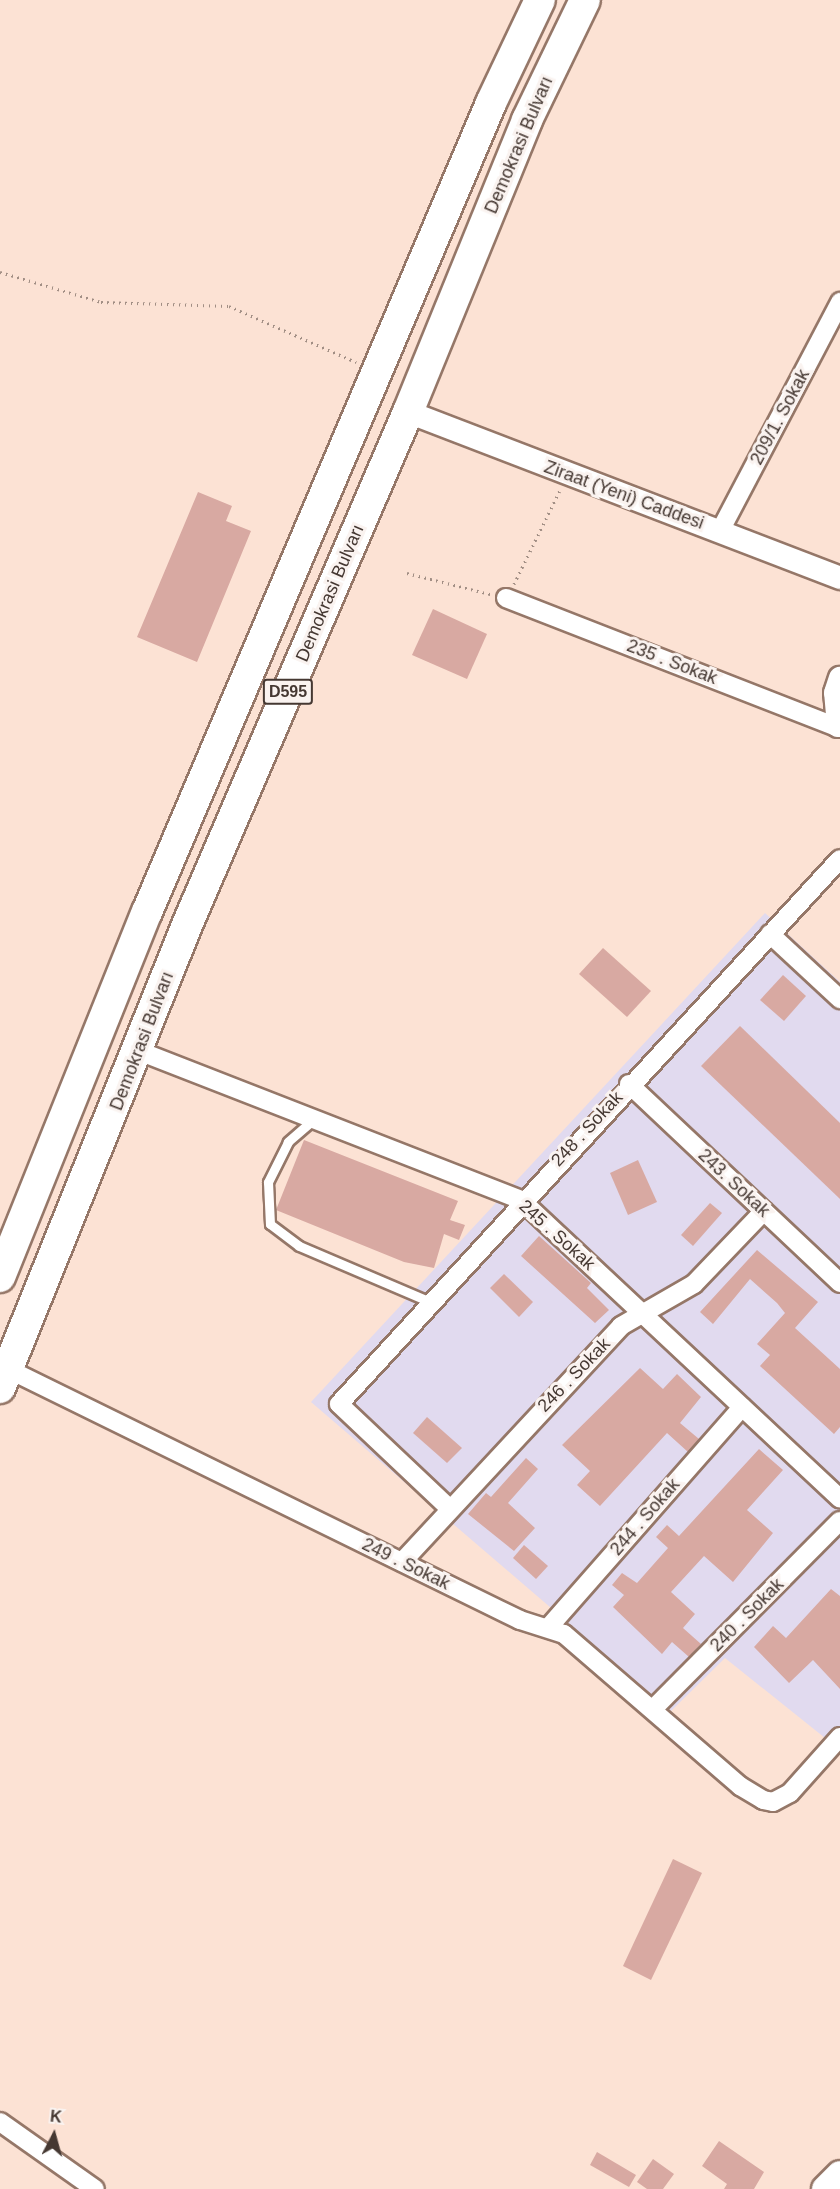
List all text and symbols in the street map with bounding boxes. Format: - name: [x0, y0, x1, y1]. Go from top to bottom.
- street label: Demokrasi Bulvarı: [480, 73, 558, 217]
- street label: 209/1. Sokak: [746, 366, 814, 468]
- street label: Ziraat (Yeni) Caddesi: [541, 456, 707, 534]
- street label: Demokrasi Bulvarı: [291, 521, 369, 665]
- street label: 235 . Sokak: [624, 635, 720, 689]
- road number: D595: [262, 679, 314, 705]
- street label: Demokrasi Bulvarı: [106, 968, 178, 1114]
- street label: 248 . Sokak: [547, 1087, 627, 1171]
- street label: 243. Sokak: [694, 1144, 774, 1222]
- street label: 245 . Sokak: [514, 1195, 600, 1275]
- street label: 246 . Sokak: [533, 1333, 615, 1417]
- street label: 244 . Sokak: [606, 1474, 684, 1560]
- street label: 249 . Sokak: [359, 1533, 453, 1595]
- street label: 240 . Sokak: [706, 1574, 788, 1656]
- north arrow: [24, 2105, 84, 2165]
- text: K: [49, 2108, 63, 2126]

